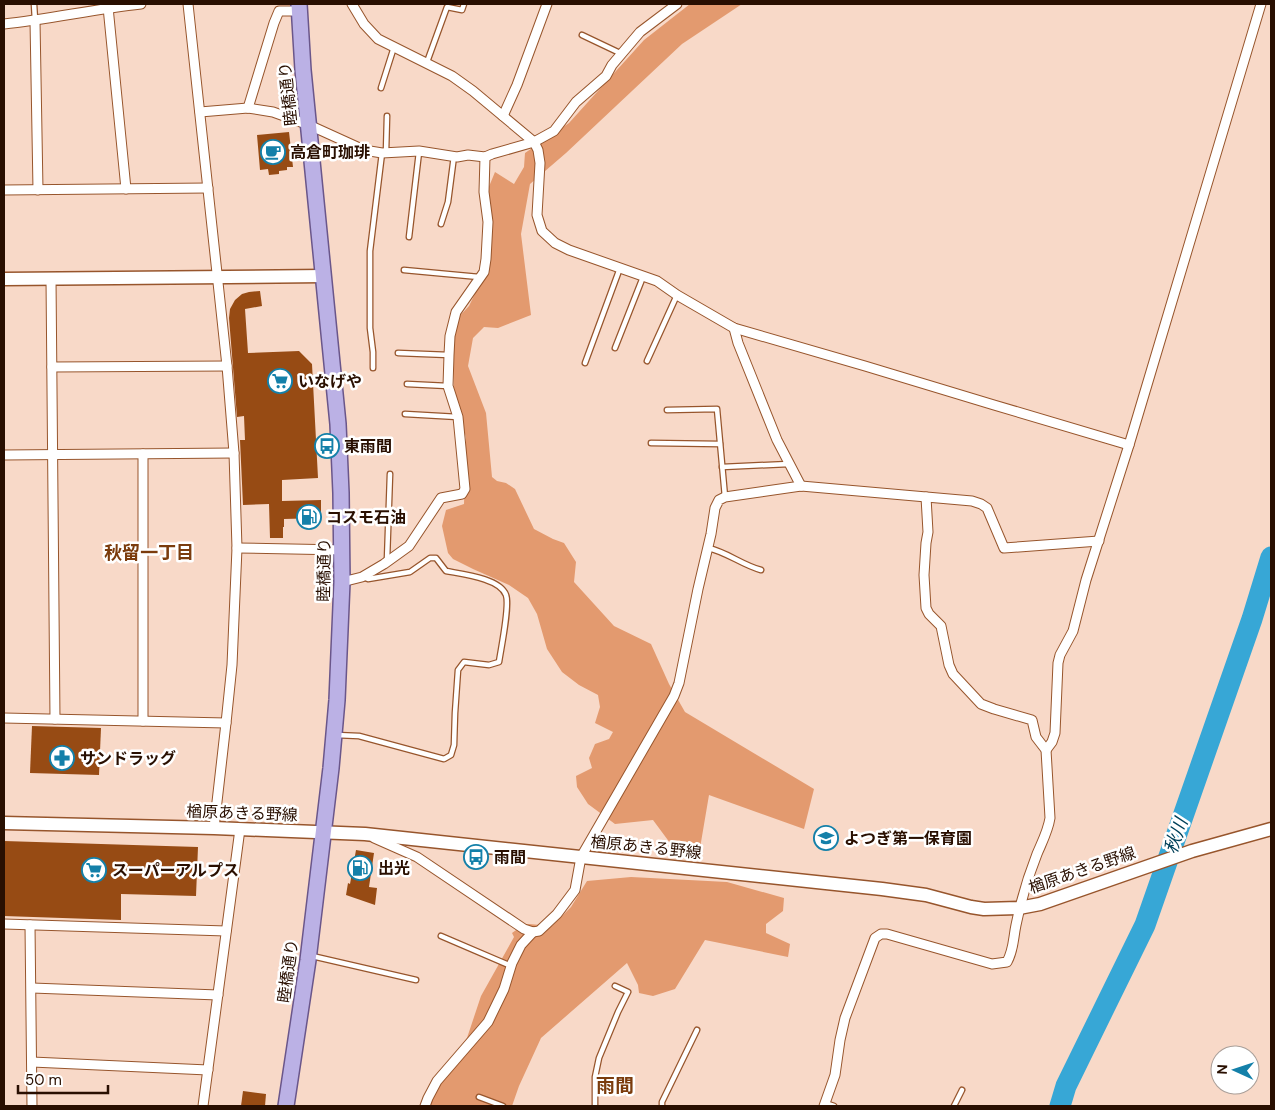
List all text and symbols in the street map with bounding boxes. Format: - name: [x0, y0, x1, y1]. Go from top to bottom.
- street label: 睦橋通り: [274, 61, 302, 127]
- cafe icon: 高倉町珈琲: [260, 139, 286, 165]
- place label: 高倉町珈琲: [290, 142, 370, 163]
- supermarket icon: いなげや: [267, 368, 293, 394]
- place label: いなげや: [298, 371, 362, 392]
- bus stop icon: 東雨間: [314, 433, 340, 459]
- place label: 東雨間: [344, 436, 392, 457]
- fuel station icon: コスモ石油: [296, 504, 322, 530]
- place label: コスモ石油: [326, 507, 406, 528]
- street label: 睦橋通り: [313, 538, 335, 602]
- district label: 秋留一丁目: [104, 541, 194, 565]
- pharmacy icon: サンドラッグ: [49, 745, 75, 771]
- place label: サンドラッグ: [80, 748, 176, 769]
- street label: 楢原あきる野線: [186, 801, 298, 825]
- water label: 秋川: [1159, 813, 1194, 857]
- school or university icon: よつぎ第一保育園: [813, 825, 839, 851]
- place label: よつぎ第一保育園: [844, 828, 972, 849]
- street label: 楢原あきる野線: [589, 831, 703, 863]
- street label: 楢原あきる野線: [1026, 842, 1138, 898]
- bus stop icon: 雨間: [463, 844, 489, 870]
- place label: 雨間: [494, 847, 526, 868]
- fuel station icon: 出光: [347, 855, 373, 881]
- supermarket icon: スーパーアルプス: [81, 857, 107, 883]
- place label: 出光: [378, 858, 410, 879]
- place label: スーパーアルプス: [112, 860, 239, 881]
- street label: 睦橋通り: [273, 938, 303, 1004]
- north arrow: [1210, 1045, 1260, 1095]
- scale bar: [18, 1062, 108, 1094]
- text: N: [1213, 1064, 1231, 1075]
- text: 50 m: [25, 1070, 62, 1090]
- district label: 雨間: [596, 1073, 634, 1098]

